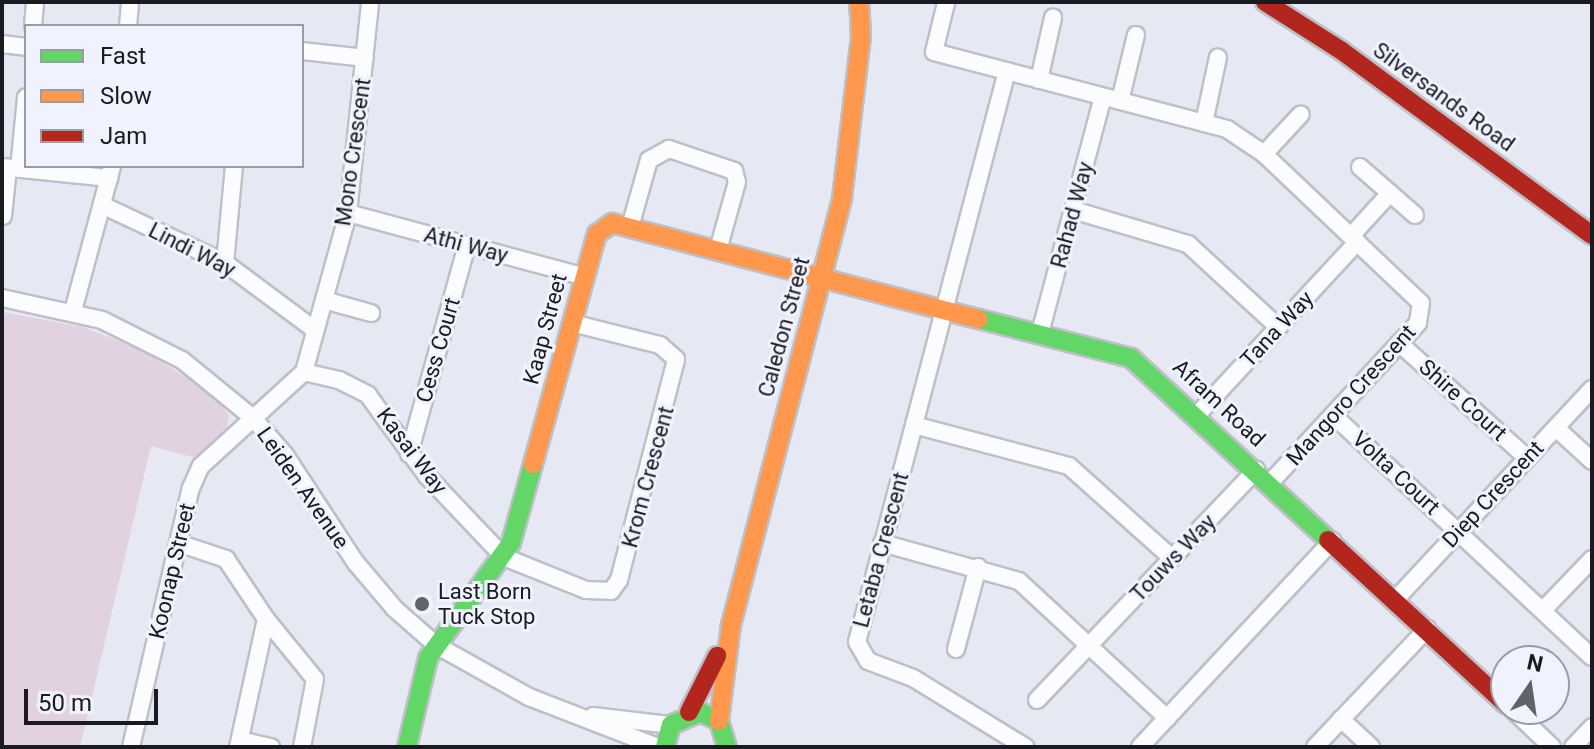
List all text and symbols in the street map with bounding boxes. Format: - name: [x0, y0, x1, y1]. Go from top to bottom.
- legend: [24, 24, 304, 168]
- street label: Silversands Road: [1368, 37, 1520, 157]
- text: Fast: [100, 42, 146, 70]
- street label: Mono Crescent: [330, 76, 376, 228]
- text: Slow: [100, 82, 152, 110]
- text: Jam: [100, 122, 147, 150]
- street label: Rahad Way: [1045, 159, 1099, 271]
- street label: Lindi Way: [144, 217, 240, 283]
- street label: Athi Way: [421, 221, 511, 269]
- street label: Caledon Street: [753, 254, 815, 400]
- street label: Kaap Street: [518, 271, 572, 387]
- street label: Tana Way: [1235, 285, 1319, 373]
- street label: Cess Court: [410, 294, 466, 406]
- street label: Mangoro Crescent: [1281, 319, 1421, 471]
- street label: Afram Road: [1167, 354, 1271, 452]
- street label: Shire Court: [1414, 354, 1512, 446]
- street label: Kasai Way: [371, 403, 453, 499]
- street label: Krom Crescent: [616, 403, 680, 551]
- street label: Leiden Avenue: [251, 422, 355, 554]
- street label: Volta Court: [1347, 426, 1445, 520]
- street label: Diep Crescent: [1437, 435, 1549, 553]
- street label: Letaba Crescent: [848, 470, 914, 630]
- street label: Koonap Street: [144, 501, 200, 641]
- street label: Touws Way: [1125, 509, 1221, 607]
- place label: Last Born Tuck Stop: [438, 578, 535, 630]
- marker: Last Born Tuck Stop: [413, 595, 431, 613]
- north arrow: [1490, 645, 1570, 725]
- text: N: [1525, 649, 1545, 677]
- scale bar: [28, 673, 162, 723]
- text: 50 m: [38, 689, 92, 717]

